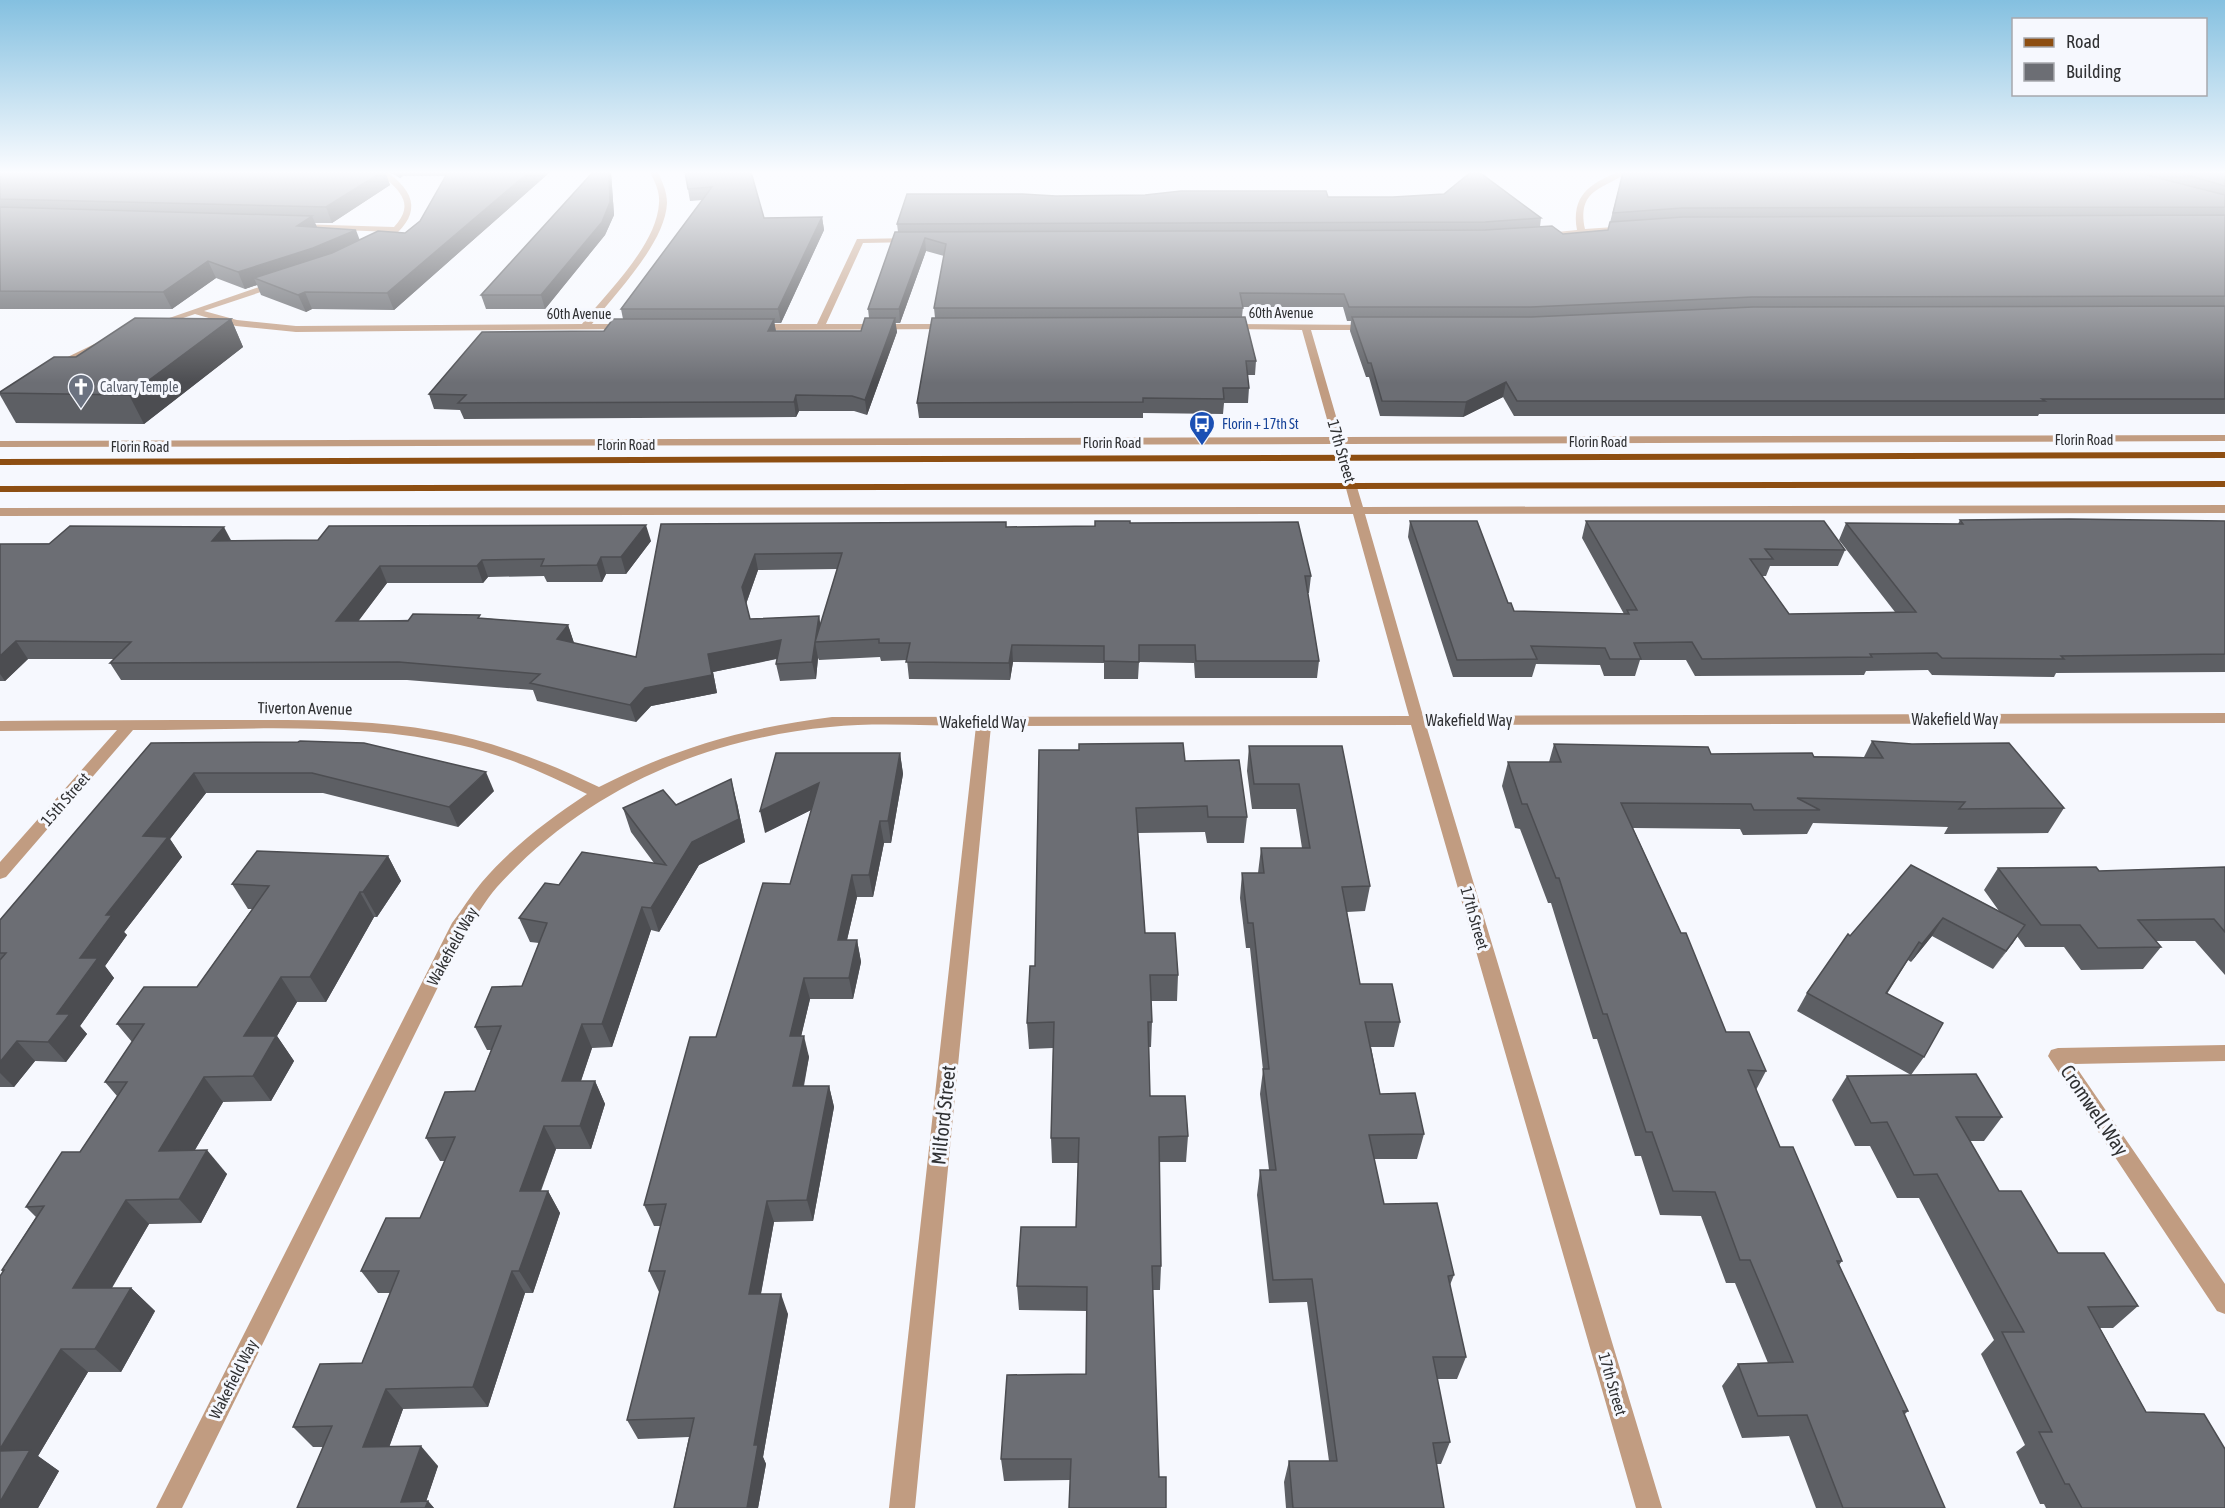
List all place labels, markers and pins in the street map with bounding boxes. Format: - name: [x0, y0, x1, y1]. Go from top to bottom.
- church icon: Calvary Temple: [66, 372, 96, 410]
- place label: Calvary Temple: [100, 379, 179, 395]
- bus stop icon: Florin + 17th St: [1187, 409, 1217, 447]
- place label: Florin + 17th St: [1222, 416, 1299, 432]

